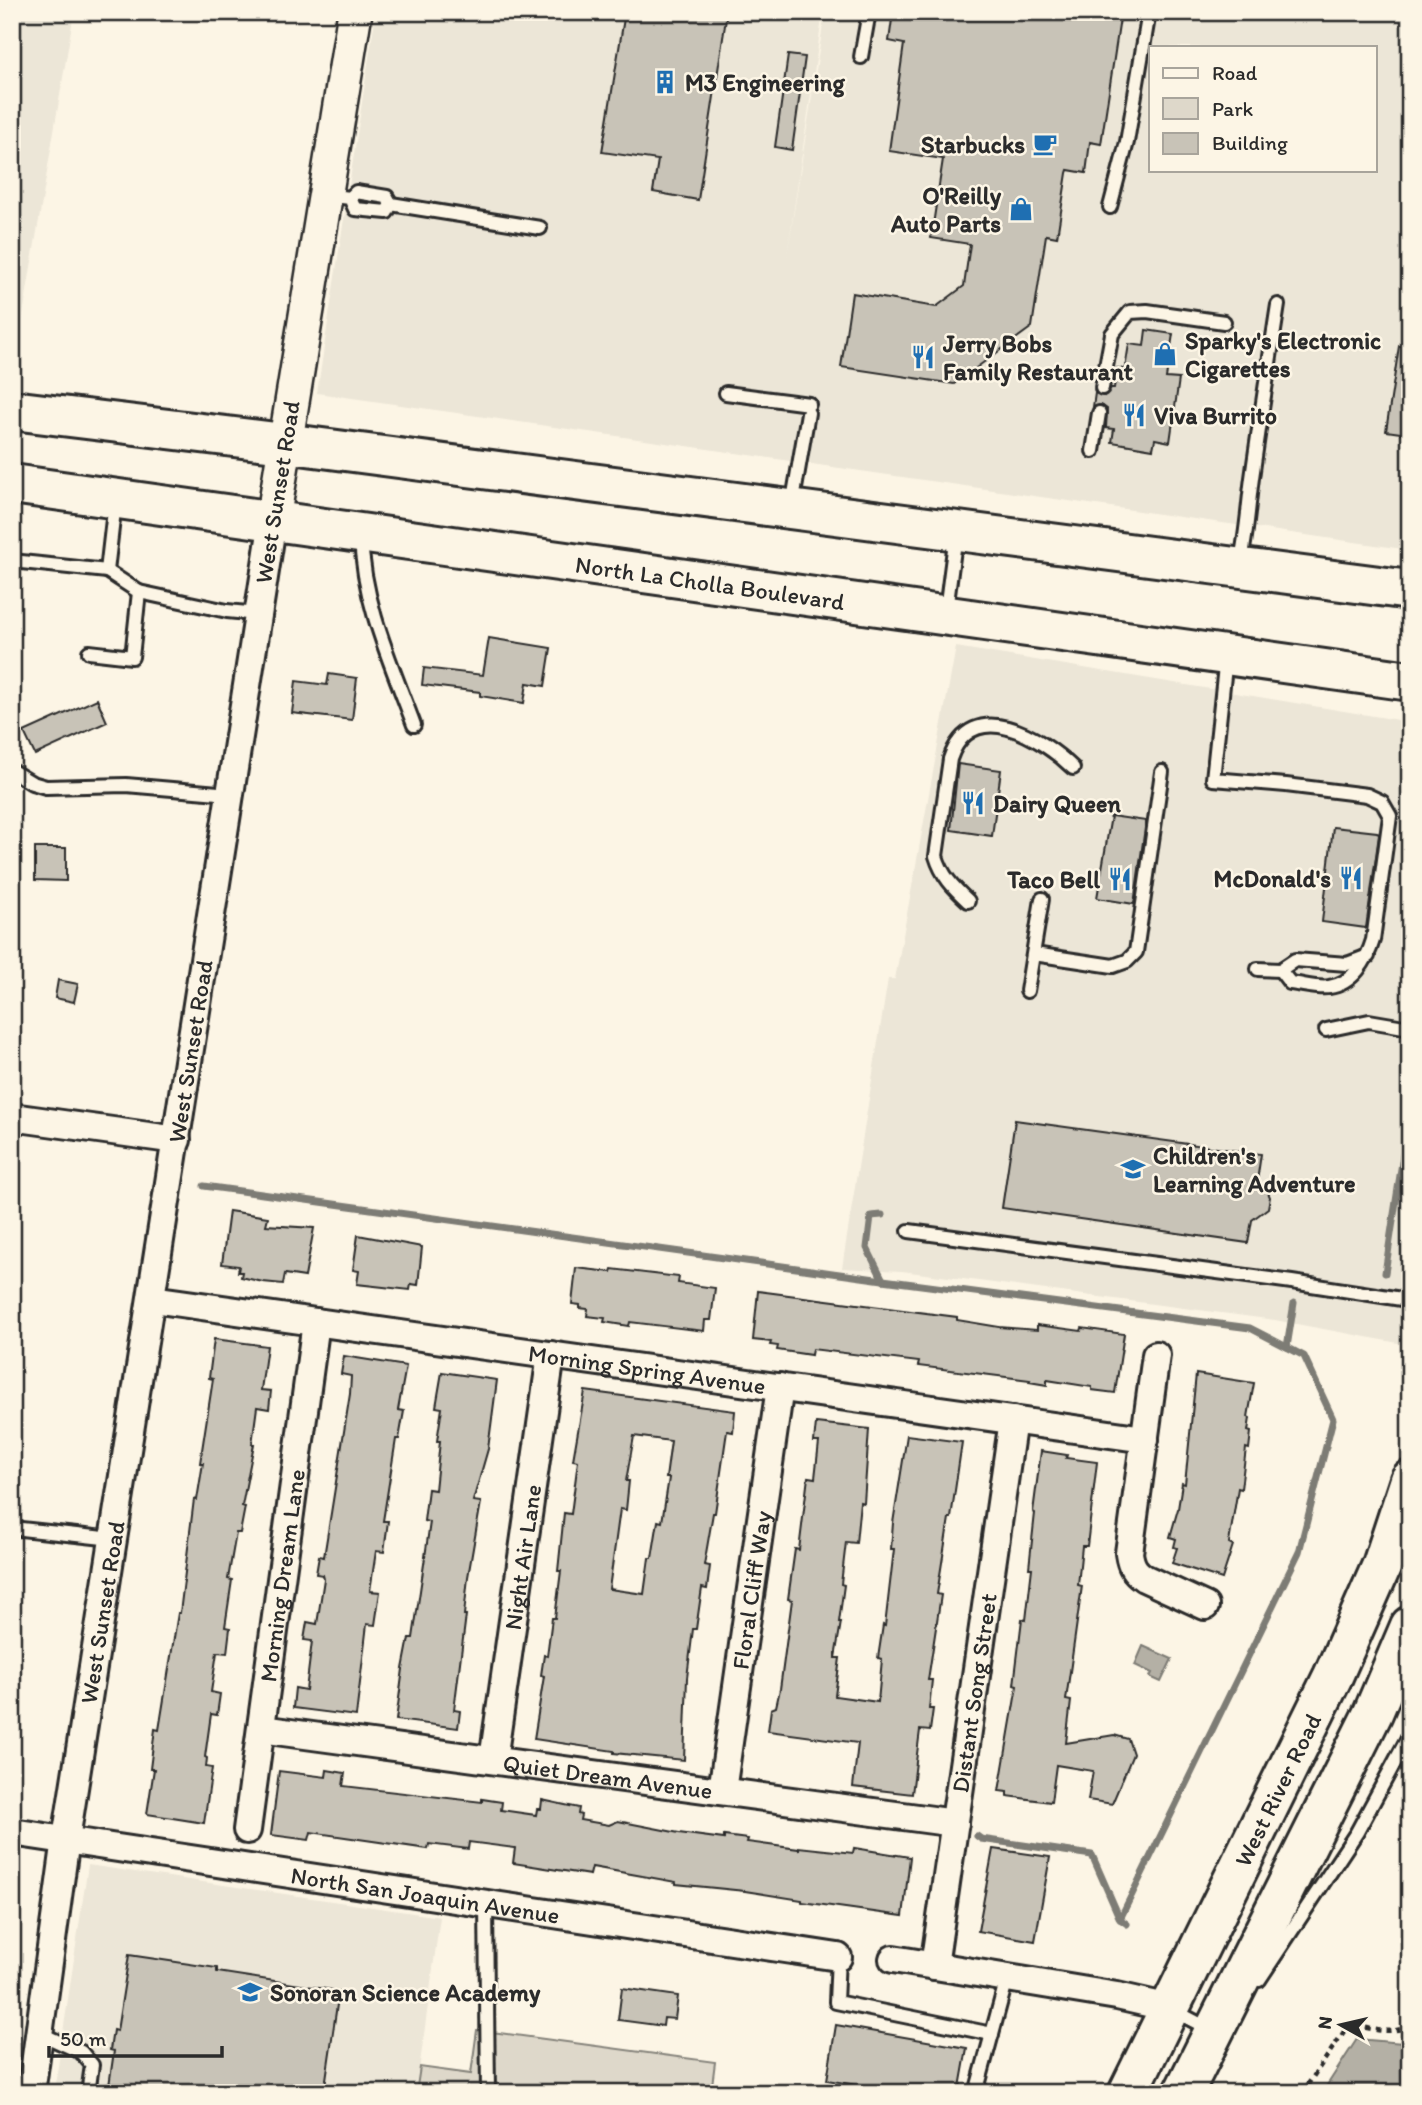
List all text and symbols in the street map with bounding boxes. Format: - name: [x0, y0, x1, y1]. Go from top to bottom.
- legend: [1149, 46, 1376, 172]
- text: Road: [1212, 60, 1258, 85]
- building icon: M3 Engineering: [651, 68, 679, 96]
- place label: M3 Engineering: [685, 68, 845, 98]
- text: Park: [1212, 96, 1254, 121]
- place label: Starbucks: [921, 130, 1025, 159]
- cafe icon: Starbucks: [1031, 130, 1059, 158]
- text: Building: [1212, 130, 1288, 155]
- place label: O'Reilly Auto Parts: [890, 181, 1002, 238]
- shop icon: O'Reilly Auto Parts: [1007, 195, 1035, 223]
- place label: Sparky's Electronic Cigarettes: [1185, 326, 1381, 384]
- place label: Jerry Bobs Family Restaurant: [942, 329, 1133, 387]
- shop icon: Sparky's Electronic Cigarettes: [1151, 340, 1179, 368]
- restaurant icon: Jerry Bobs Family Restaurant: [909, 343, 937, 371]
- street label: West Sunset Road: [248, 399, 306, 585]
- restaurant icon: Viva Burrito: [1120, 401, 1148, 429]
- place label: Viva Burrito: [1154, 401, 1277, 430]
- street label: North La Cholla Boulevard: [574, 549, 847, 616]
- restaurant icon: Dairy Queen: [959, 789, 987, 817]
- place label: Dairy Queen: [993, 789, 1121, 819]
- place label: McDonald's: [1214, 864, 1331, 893]
- restaurant icon: McDonald's: [1337, 864, 1365, 892]
- place label: Taco Bell: [1006, 865, 1100, 894]
- restaurant icon: Taco Bell: [1106, 865, 1134, 893]
- street label: West Sunset Road: [161, 958, 218, 1145]
- place label: Children's Learning Adventure: [1153, 1141, 1356, 1199]
- school or university icon: Children's Learning Adventure: [1119, 1155, 1147, 1183]
- street label: Morning Spring Avenue: [527, 1338, 768, 1400]
- street label: Morning Dream Lane: [253, 1467, 310, 1684]
- street label: Night Air Lane: [497, 1482, 547, 1632]
- street label: Floral Cliff Way: [725, 1509, 777, 1671]
- street label: West Sunset Road: [73, 1519, 130, 1706]
- street label: Distant Song Street: [945, 1591, 1002, 1795]
- street label: West River Road: [1227, 1708, 1327, 1871]
- street label: Quiet Dream Avenue: [501, 1747, 714, 1805]
- street label: North San Joaquin Avenue: [289, 1860, 562, 1929]
- school or university icon: Sonoran Science Academy: [236, 1978, 264, 2006]
- place label: Sonoran Science Academy: [270, 1978, 541, 2008]
- north arrow: [1306, 1990, 1376, 2060]
- scale bar: [49, 2014, 222, 2058]
- text: N: [1312, 2015, 1337, 2031]
- text: 50 m: [60, 2026, 107, 2051]

